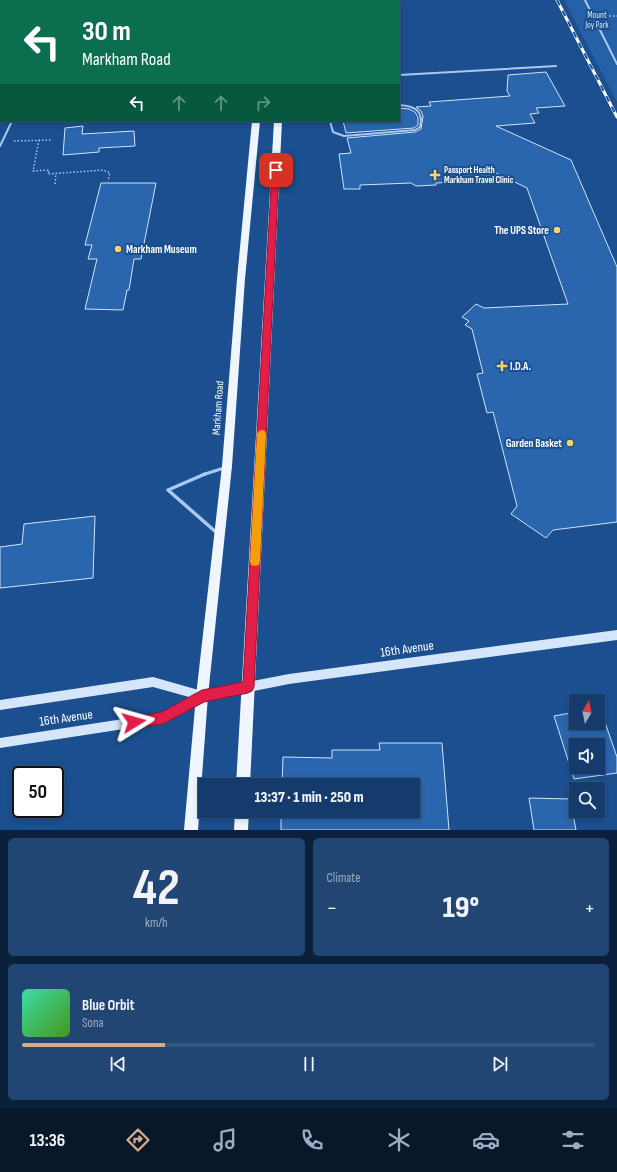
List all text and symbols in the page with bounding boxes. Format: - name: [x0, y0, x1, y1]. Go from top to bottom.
- park label: Mount Joy Park: [584, 10, 609, 31]
- text: 30 m: [82, 15, 131, 48]
- icon: left: [16, 16, 68, 68]
- text: Markham Road: [82, 49, 171, 70]
- icon: left: [126, 92, 148, 114]
- icon: ahead: [168, 92, 190, 114]
- icon: ahead: [210, 92, 232, 114]
- icon: right: [252, 92, 274, 114]
- pin: [259, 153, 293, 187]
- icon: arrive: [265, 159, 287, 181]
- place label: Passport Health Markham Travel Clinic: [444, 165, 514, 186]
- marker: Passport Health Markham Travel Clinic: [429, 169, 441, 181]
- place label: The UPS Store: [494, 224, 549, 237]
- marker: The UPS Store: [552, 225, 562, 235]
- place label: Markham Museum: [126, 243, 197, 256]
- marker: Markham Museum: [113, 244, 123, 254]
- place label: I.D.A.: [510, 360, 531, 373]
- marker: I.D.A.: [497, 361, 507, 371]
- street label: Markham Road: [210, 380, 226, 435]
- place label: Garden Basket: [506, 437, 562, 450]
- marker: Garden Basket: [565, 438, 575, 448]
- street label: 16th Avenue: [379, 637, 435, 661]
- north arrow: [569, 694, 605, 730]
- map controls: [569, 694, 605, 818]
- position arrow: [113, 701, 155, 743]
- street label: 16th Avenue: [38, 706, 94, 730]
- button: sound: [569, 738, 605, 774]
- speed limit sign: 50: [12, 766, 64, 818]
- button: search: [569, 782, 605, 818]
- text: 13:37 · 1 min · 250 m: [254, 788, 364, 807]
- text: 42: [133, 857, 180, 920]
- text: Climate: [327, 870, 360, 886]
- text: 19°: [442, 890, 479, 926]
- text: −: [327, 895, 337, 922]
- text: +: [584, 895, 595, 922]
- text: km/h: [145, 915, 167, 931]
- text: Blue Orbit: [82, 996, 134, 1015]
- text: Sona: [82, 1015, 104, 1031]
- icon: previous: [107, 1053, 129, 1075]
- icon: pause: [298, 1053, 320, 1075]
- icon: next: [489, 1053, 511, 1075]
- icon: directions: [124, 1126, 152, 1154]
- icon: music: [211, 1126, 239, 1154]
- icon: phone: [298, 1126, 326, 1154]
- icon: climate: [385, 1126, 413, 1154]
- icon: car: [472, 1126, 500, 1154]
- icon: filters: [559, 1126, 587, 1154]
- text: 13:36: [30, 1130, 65, 1151]

